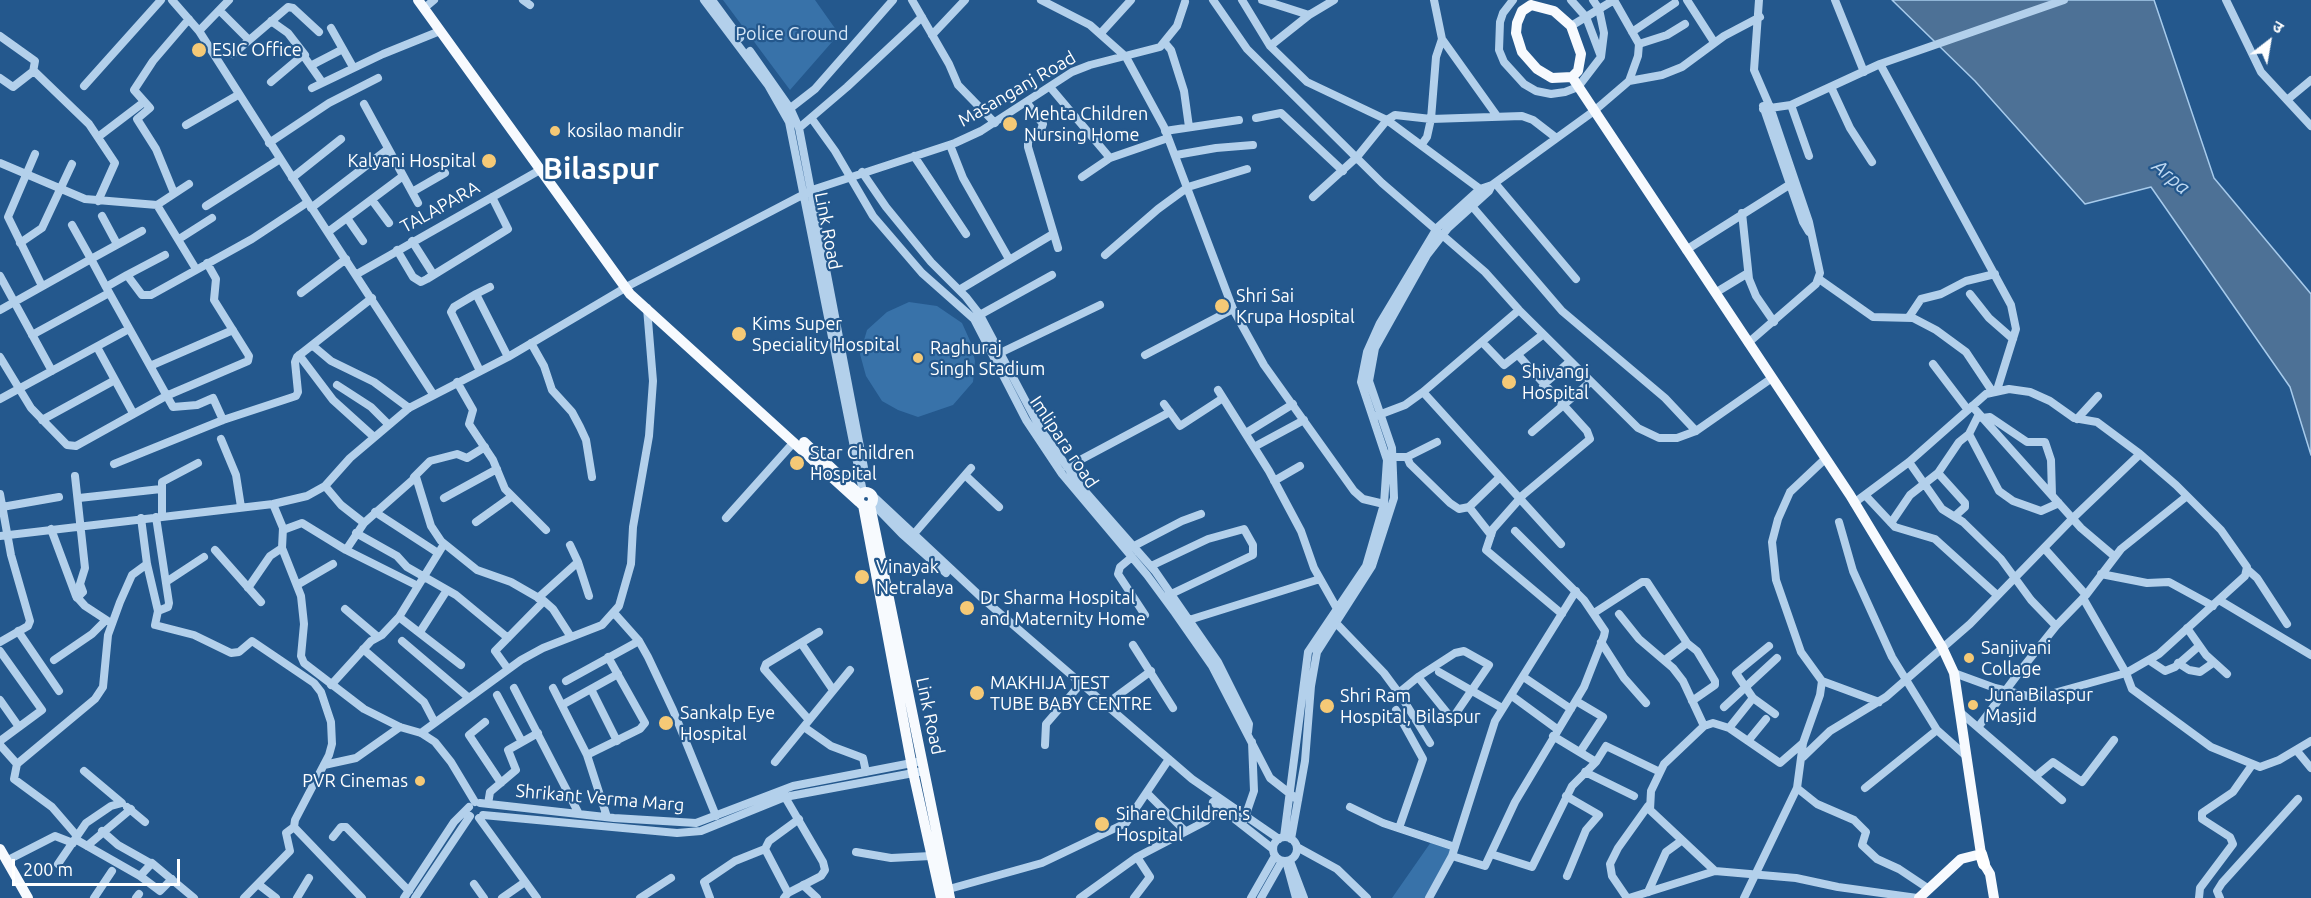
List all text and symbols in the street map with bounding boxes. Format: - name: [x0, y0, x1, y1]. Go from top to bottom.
- north arrow: [2239, 12, 2299, 72]
- text: उ: [2270, 16, 2287, 37]
- park label: Police Ground: [736, 23, 848, 45]
- place label: ESIC Office: [212, 39, 302, 61]
- marker: ESIC Office: [190, 41, 208, 59]
- street label: Masanganj Road: [954, 47, 1080, 131]
- place label: Mehta Children Nursing Home: [1024, 103, 1148, 146]
- marker: Mehta Children Nursing Home: [1001, 115, 1019, 133]
- place label: kosilao mandir: [567, 120, 684, 142]
- marker: kosilao mandir: [548, 124, 562, 138]
- place label: Kalyani Hospital: [348, 150, 476, 172]
- district label: Bilaspur: [543, 151, 659, 187]
- marker: Kalyani Hospital: [480, 152, 498, 170]
- water label: Arpa: [2147, 154, 2195, 200]
- street label: TALAPARA: [397, 176, 483, 238]
- street label: Link Road: [810, 190, 846, 272]
- place label: Shri Sai Krupa Hospital: [1236, 285, 1355, 328]
- marker: Shri Sai Krupa Hospital: [1213, 297, 1231, 315]
- place label: Kims Super Speciality Hospital: [752, 313, 900, 356]
- marker: Kims Super Speciality Hospital: [730, 325, 748, 343]
- place label: Raghuraj Singh Stadium: [930, 337, 1045, 380]
- marker: Raghuraj Singh Stadium: [911, 351, 925, 365]
- place label: Shivangi Hospital: [1522, 361, 1589, 404]
- marker: Shivangi Hospital: [1500, 373, 1518, 391]
- street label: Imlipara road: [1025, 392, 1103, 492]
- place label: Star Children Hospital: [810, 442, 915, 484]
- marker: Star Children Hospital: [788, 454, 806, 472]
- place label: Vinayak Netralaya: [876, 556, 954, 598]
- marker: Vinayak Netralaya: [853, 568, 871, 586]
- place label: Dr Sharma Hospital and Maternity Home: [980, 587, 1146, 630]
- marker: Dr Sharma Hospital and Maternity Home: [958, 599, 976, 617]
- place label: Sanjivani Collage: [1981, 637, 2051, 680]
- marker: Sanjivani Collage: [1962, 651, 1976, 665]
- place label: MAKHIJA TEST TUBE BABY CENTRE: [990, 672, 1152, 714]
- street label: Link Road: [911, 675, 949, 757]
- marker: MAKHIJA TEST TUBE BABY CENTRE: [968, 684, 986, 702]
- place label: Juna Bilaspur Masjid: [1985, 684, 2093, 726]
- place label: Shri Ram Hospital, Bilaspur: [1340, 685, 1481, 728]
- marker: Shri Ram Hospital, Bilaspur: [1318, 697, 1336, 715]
- marker: Juna Bilaspur Masjid: [1966, 698, 1980, 712]
- place label: Sankalp Eye Hospital: [680, 702, 775, 744]
- marker: Sankalp Eye Hospital: [657, 714, 675, 732]
- place label: PVR Cinemas: [302, 770, 408, 792]
- marker: PVR Cinemas: [413, 774, 427, 788]
- street label: Shrikant Verma Marg: [515, 780, 685, 816]
- place label: Sihare Children's Hospital: [1116, 803, 1250, 846]
- marker: Sihare Children's Hospital: [1093, 815, 1111, 833]
- scale bar: [15, 847, 183, 885]
- text: 200 m: [23, 859, 73, 879]

